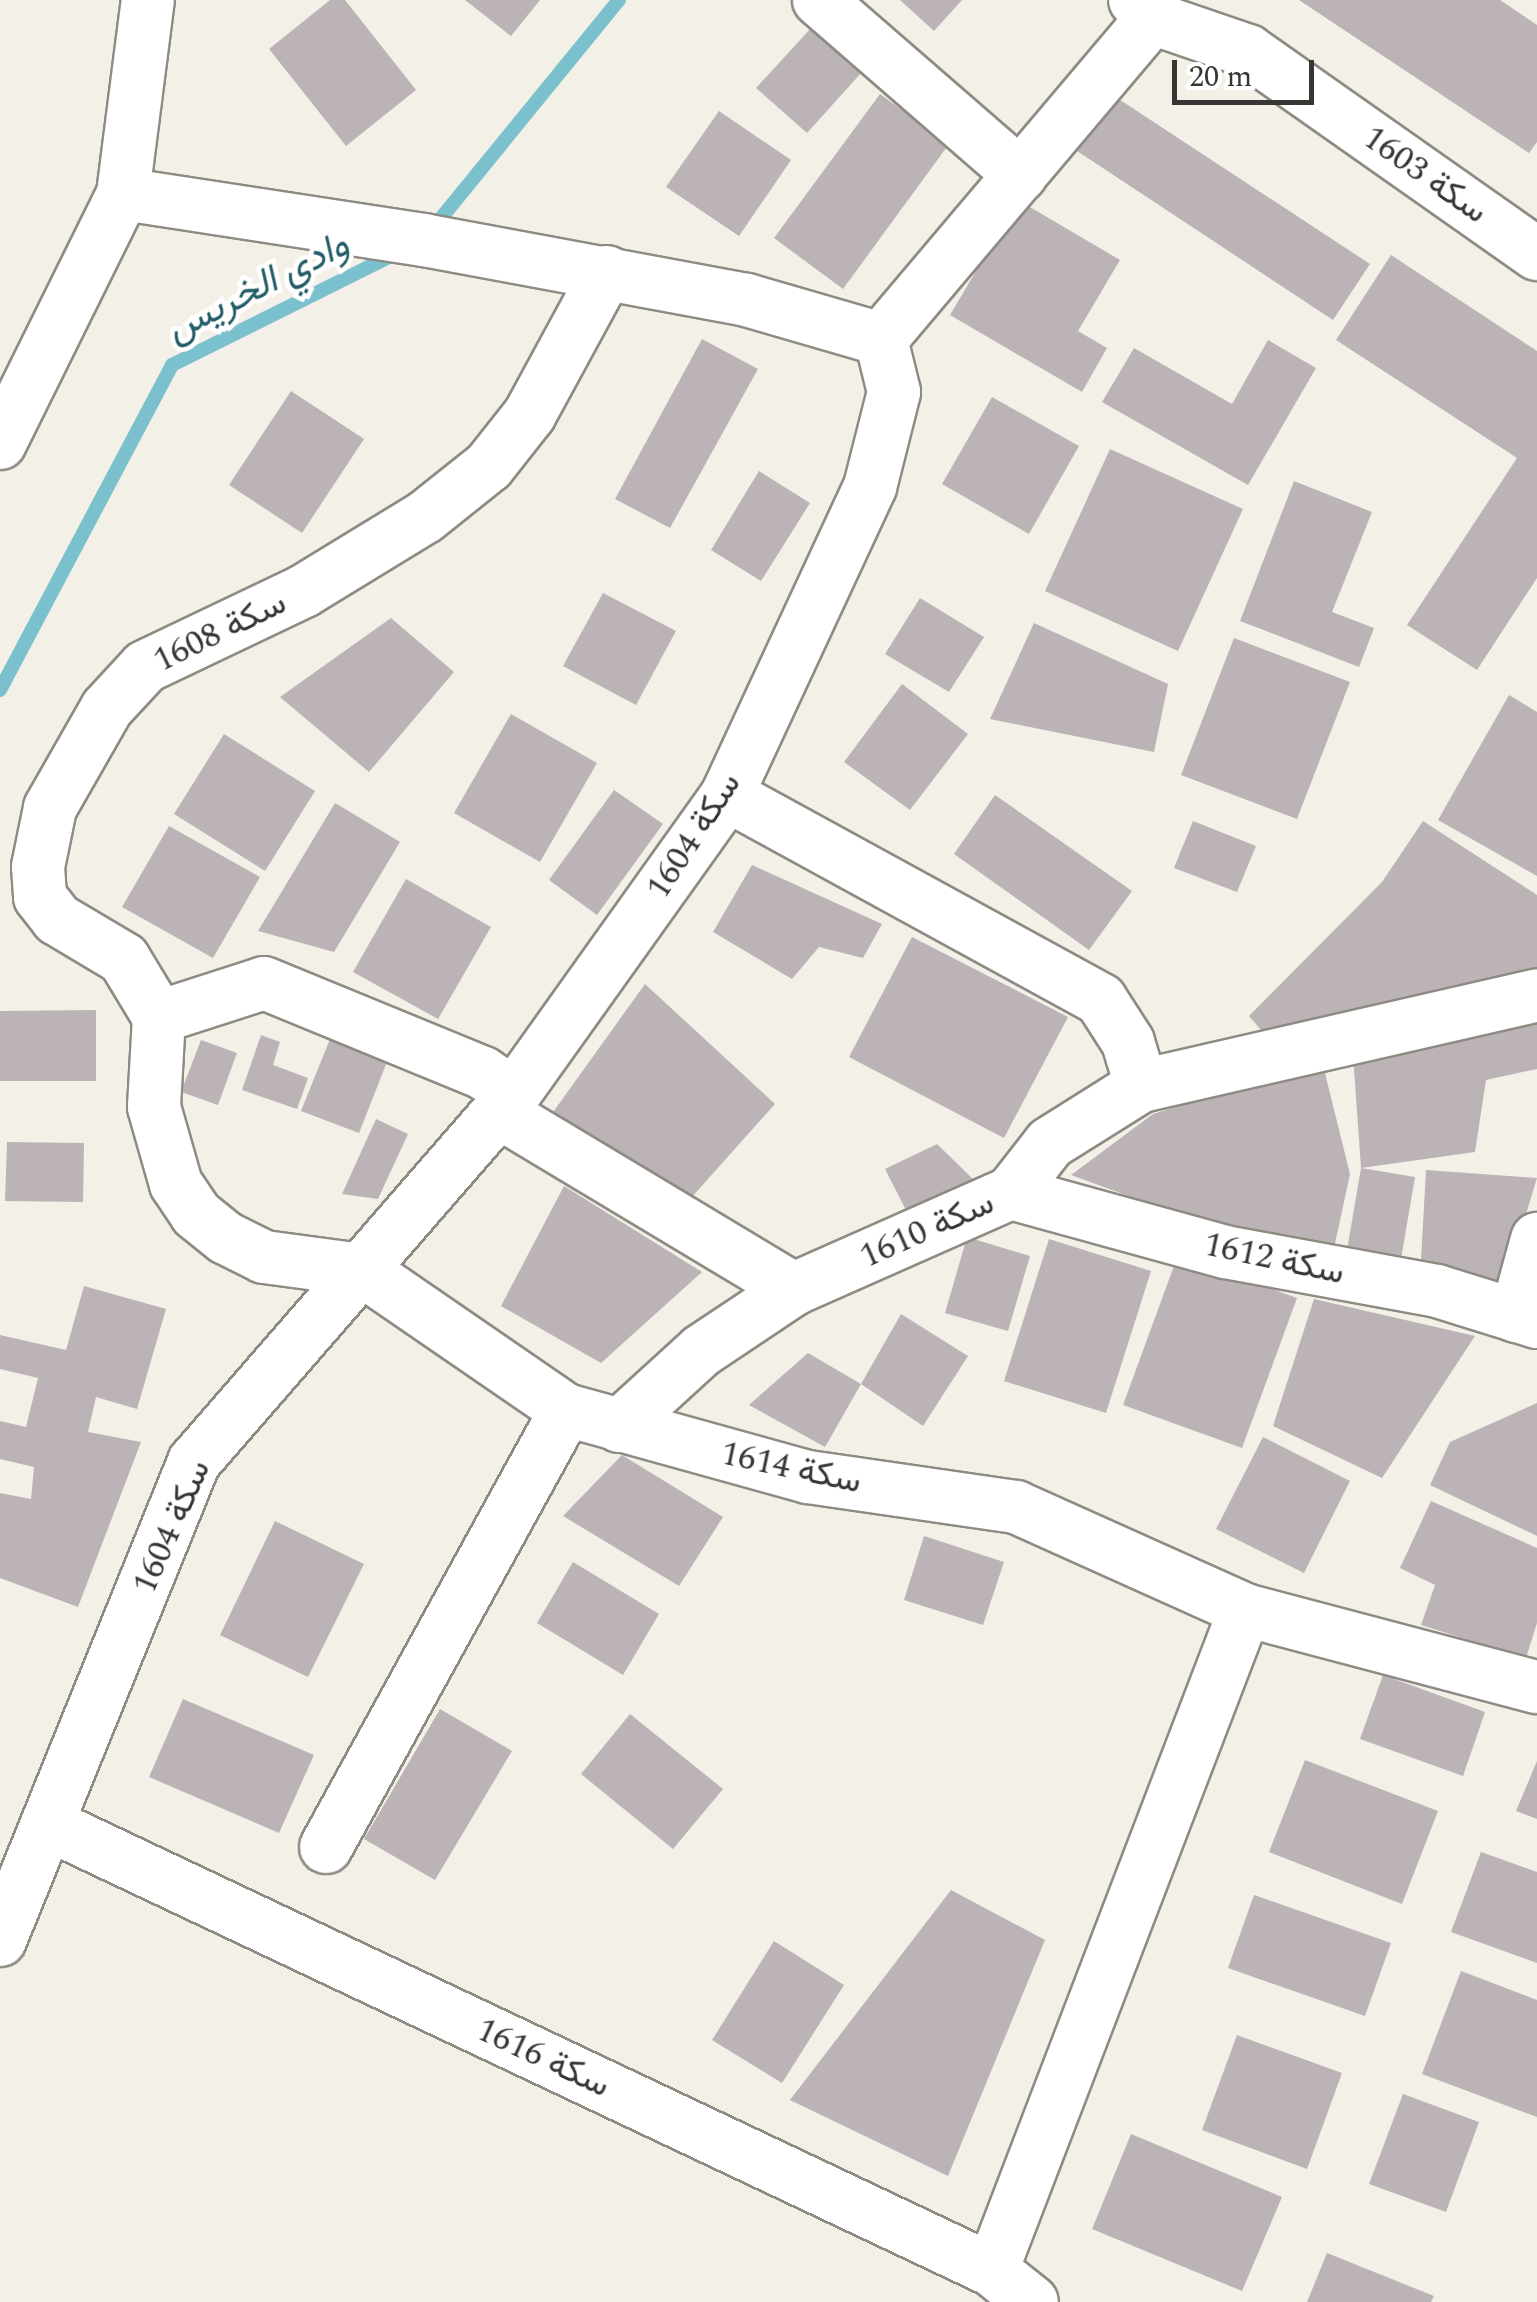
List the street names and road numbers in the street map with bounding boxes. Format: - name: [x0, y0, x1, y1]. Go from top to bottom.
- street label: سكة 1603: [1355, 117, 1495, 233]
- street label: سكة 1608: [147, 582, 293, 682]
- street label: سكة 1604: [638, 765, 750, 907]
- street label: سكة 1610: [853, 1182, 1001, 1278]
- street label: سكة 1612: [1200, 1224, 1348, 1294]
- street label: سكة 1614: [717, 1433, 865, 1503]
- street label: سكة 1604: [124, 1453, 220, 1601]
- street label: سكة 1616: [470, 2009, 616, 2107]

